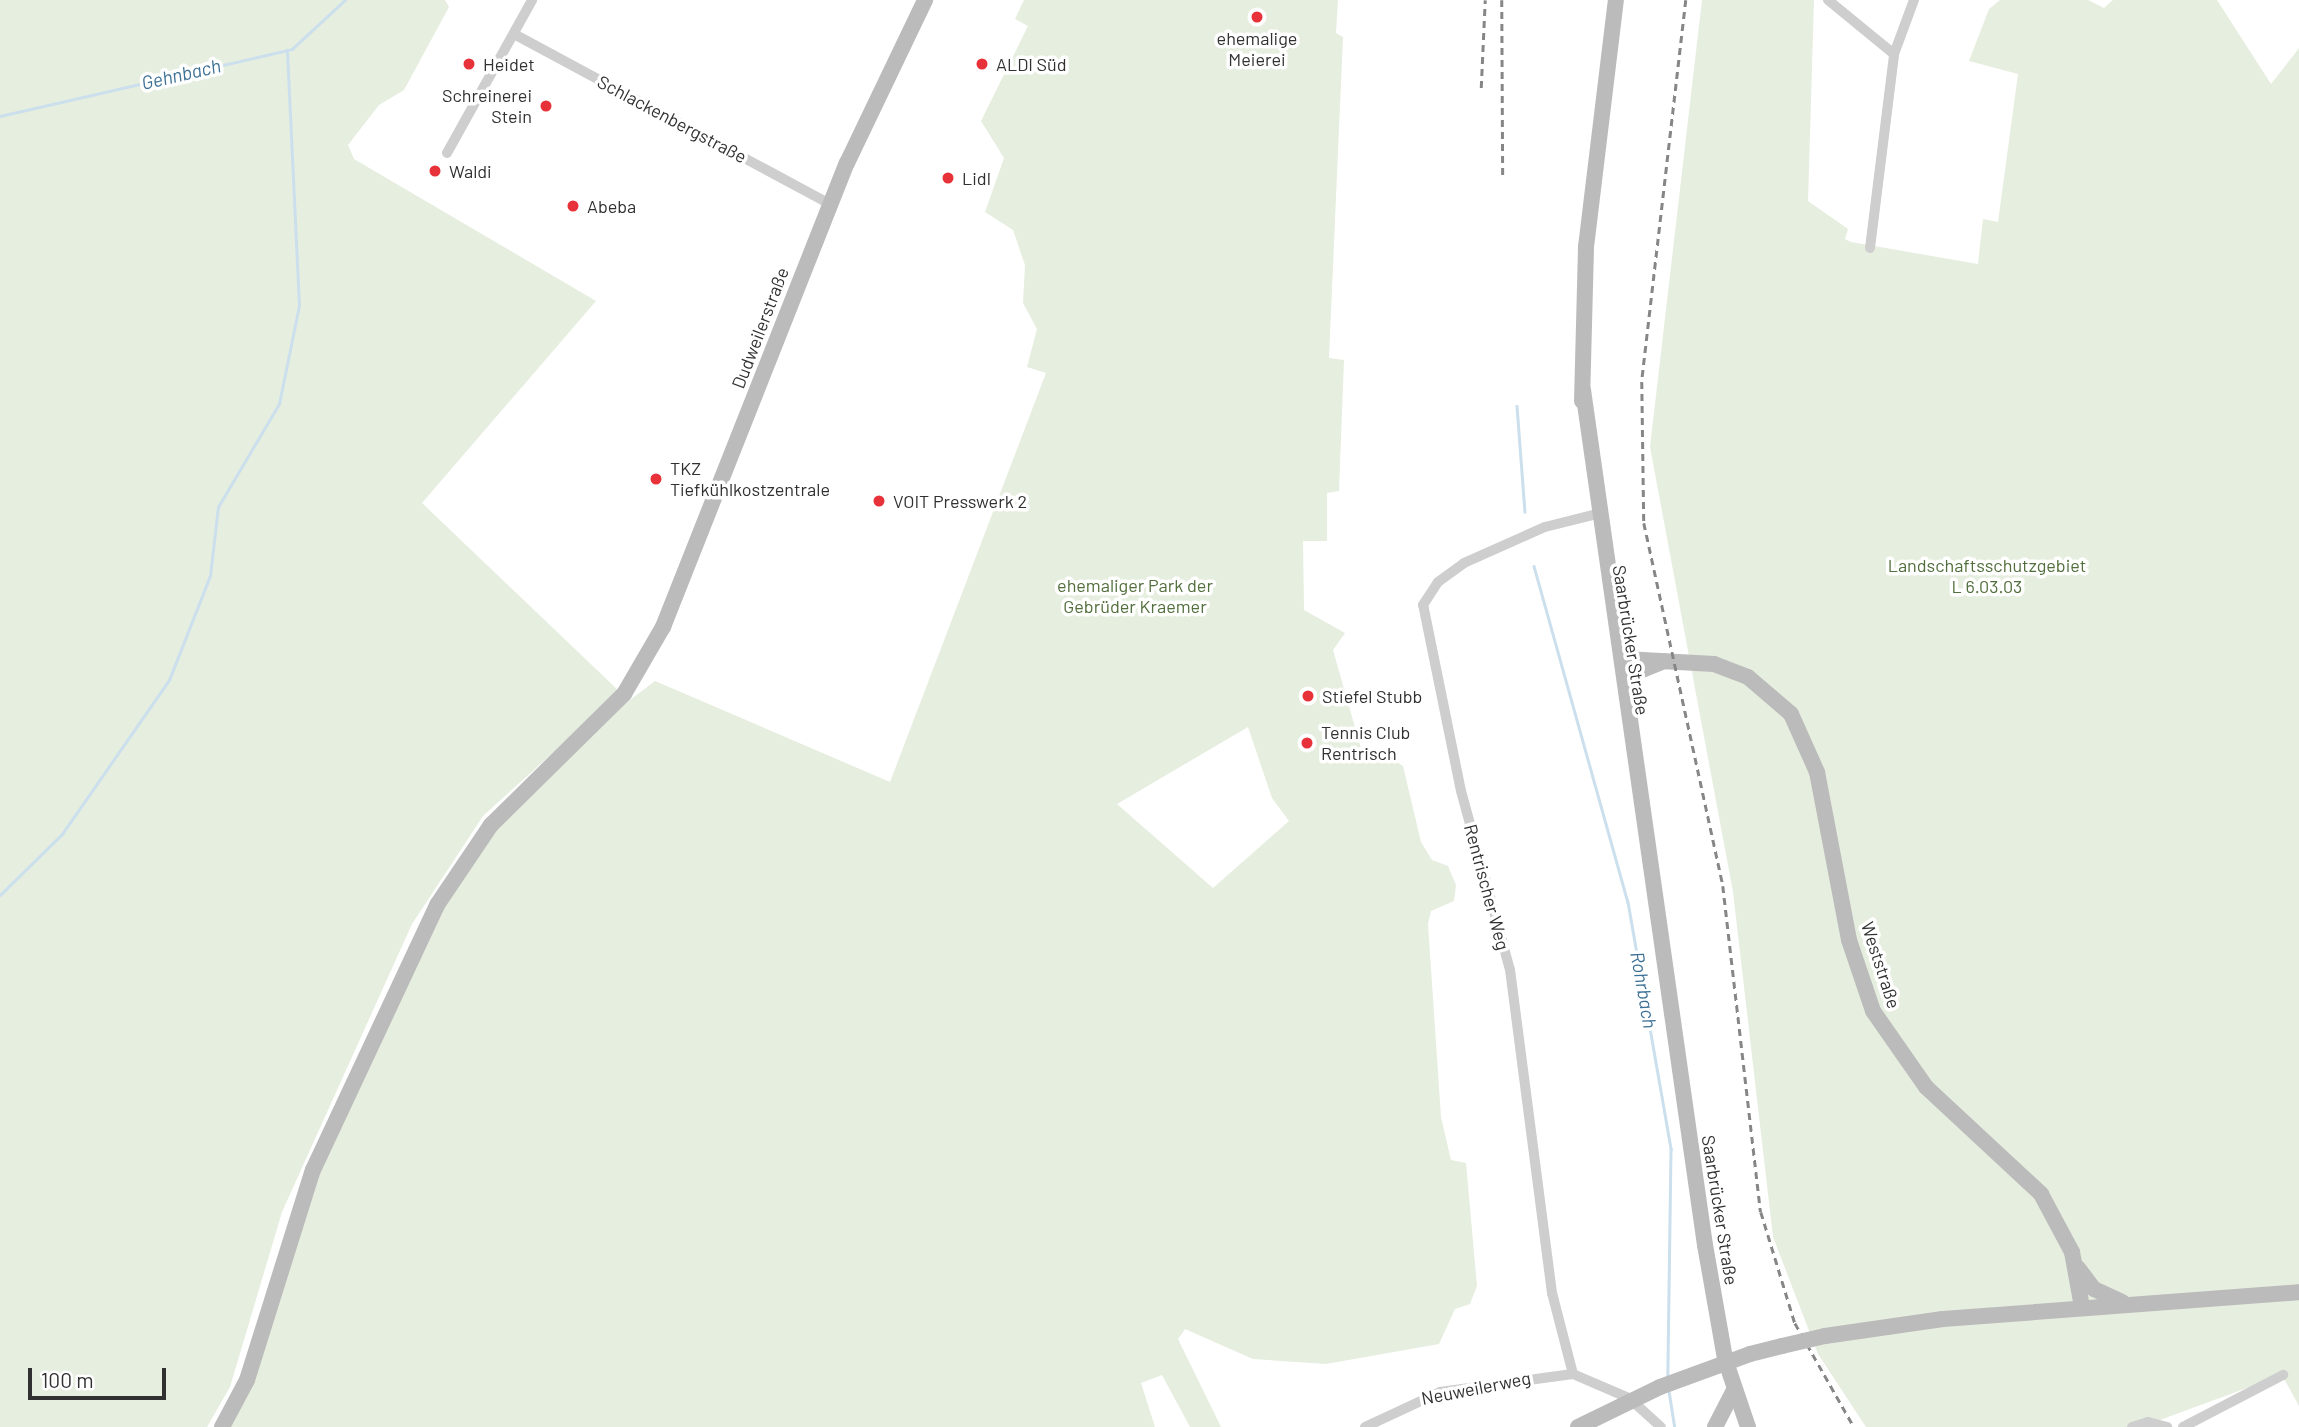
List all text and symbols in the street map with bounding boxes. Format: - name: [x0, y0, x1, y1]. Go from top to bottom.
- marker: ehemalige Meierei: [1249, 9, 1265, 25]
- place label: ehemalige Meierei: [1217, 28, 1297, 70]
- place label: Heidet: [483, 53, 535, 75]
- place label: ALDI Süd: [996, 53, 1067, 75]
- water label: Gehnbach: [139, 54, 223, 94]
- marker: Heidet: [461, 56, 477, 72]
- marker: ALDI Süd: [974, 56, 990, 72]
- street label: Schlackenbergstraße: [594, 71, 750, 167]
- place label: Schreinerei Stein: [442, 85, 532, 128]
- marker: Schreinerei Stein: [538, 98, 554, 114]
- place label: Waldi: [449, 160, 492, 182]
- marker: Waldi: [427, 163, 443, 179]
- place label: Lidl: [962, 167, 991, 189]
- marker: Lidl: [940, 170, 956, 186]
- place label: Abeba: [587, 195, 636, 217]
- marker: Abeba: [565, 198, 581, 214]
- street label: Dudweilerstraße: [727, 264, 793, 392]
- place label: TKZ Tiefkühlkostzentrale: [670, 458, 830, 500]
- marker: TKZ Tiefkühlkostzentrale: [648, 471, 664, 487]
- place label: VOIT Presswerk 2: [893, 490, 1027, 512]
- marker: VOIT Presswerk 2: [871, 493, 887, 509]
- park label: Landschaftsschutzgebiet L 6.03.03: [1888, 555, 2086, 598]
- street label: Saarbrücker Straße: [1608, 563, 1654, 717]
- park label: ehemaliger Park der Gebrüder Kraemer: [1057, 575, 1213, 618]
- place label: Stiefel Stubb: [1322, 685, 1422, 707]
- marker: Stiefel Stubb: [1300, 688, 1316, 704]
- place label: Tennis Club Rentrisch: [1321, 722, 1410, 764]
- marker: Tennis Club Rentrisch: [1299, 735, 1315, 751]
- street label: Rentrischer Weg: [1460, 822, 1514, 952]
- street label: Weststraße: [1857, 919, 1905, 1011]
- water label: Rohrbach: [1626, 950, 1662, 1030]
- street label: Saarbrücker Straße: [1697, 1133, 1743, 1287]
- scale bar: [32, 1354, 170, 1398]
- text: 100 m: [41, 1367, 94, 1392]
- street label: Neuweilerweg: [1419, 1367, 1533, 1409]

